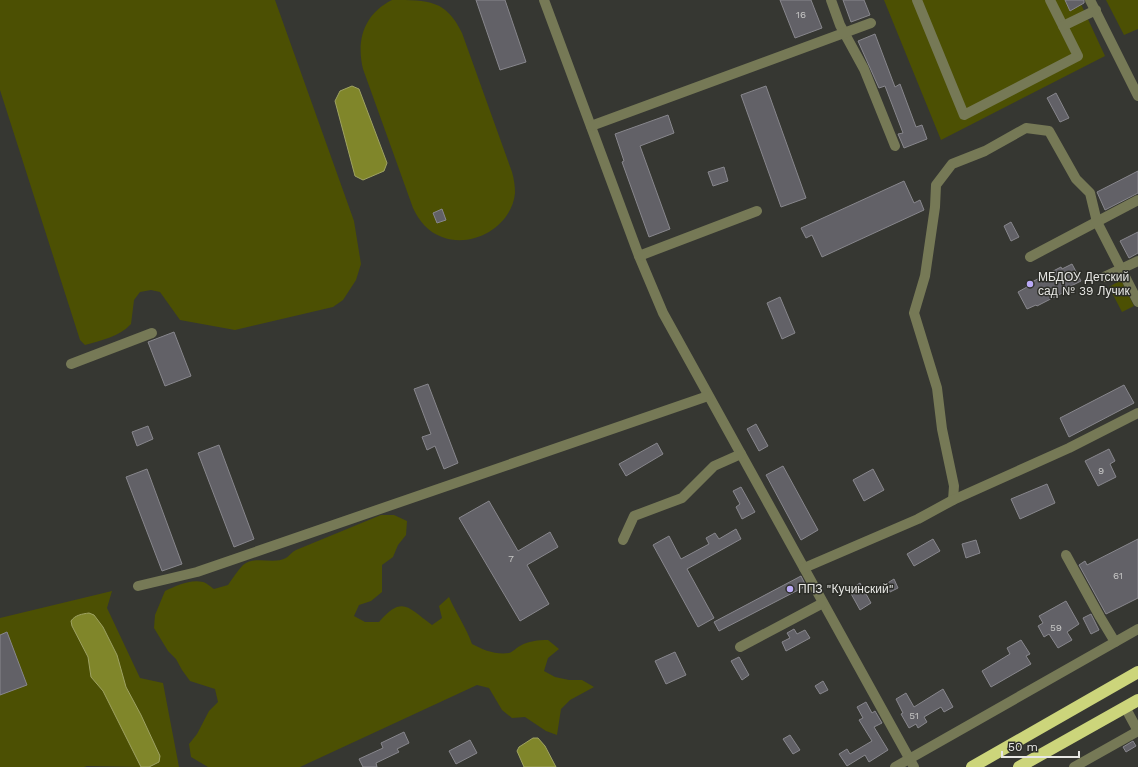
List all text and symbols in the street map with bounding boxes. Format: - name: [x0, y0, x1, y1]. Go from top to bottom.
- house number: 16: [796, 9, 806, 20]
- place label: МБДОУ Детский сад № 39 Лучик: [1038, 270, 1130, 298]
- marker: МБДОУ Детский сад № 39 Лучик: [1025, 279, 1035, 289]
- house number: 9: [1098, 465, 1104, 476]
- house number: 7: [508, 553, 514, 564]
- house number: 61: [1113, 570, 1123, 581]
- place label: ППЗ "Кучинский": [798, 582, 894, 596]
- marker: ППЗ "Кучинский": [785, 584, 795, 594]
- house number: 59: [1050, 622, 1062, 633]
- house number: 51: [909, 710, 919, 721]
- scale bar: [1002, 733, 1079, 759]
- text: 50 m: [1008, 740, 1038, 754]

